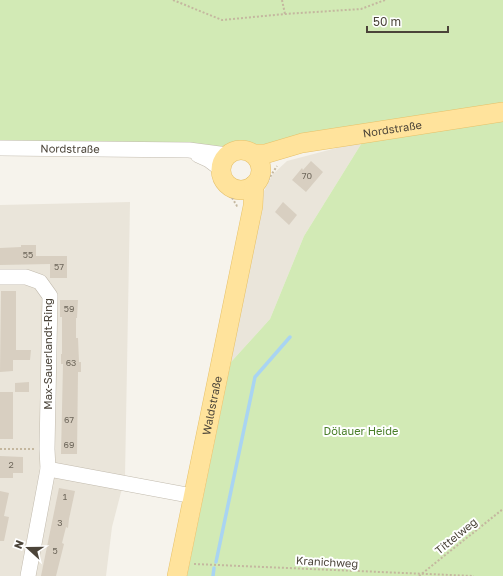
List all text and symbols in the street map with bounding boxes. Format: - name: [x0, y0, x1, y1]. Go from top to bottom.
- scale bar: [367, 8, 448, 34]
- text: 50 m: [373, 14, 401, 29]
- street label: Nordstraße: [362, 118, 423, 140]
- street label: Nordstraße: [40, 141, 100, 155]
- house number: 70: [302, 170, 313, 181]
- house number: 55: [23, 249, 33, 260]
- house number: 57: [54, 261, 64, 272]
- street label: Max-Sauerlandt-Ring: [41, 298, 54, 410]
- house number: 59: [64, 303, 74, 314]
- house number: 63: [66, 357, 76, 368]
- street label: Waldstraße: [199, 375, 224, 436]
- house number: 67: [64, 414, 74, 425]
- park label: Dölauer Heide: [324, 424, 398, 437]
- house number: 69: [64, 439, 74, 450]
- house number: 2: [8, 459, 14, 470]
- house number: 1: [63, 491, 68, 502]
- street label: Tittelweg: [432, 515, 479, 556]
- house number: 3: [57, 517, 63, 528]
- north arrow: [8, 528, 48, 568]
- text: N: [11, 538, 26, 550]
- house number: 5: [52, 545, 58, 556]
- street label: Kranichweg: [296, 553, 358, 570]

